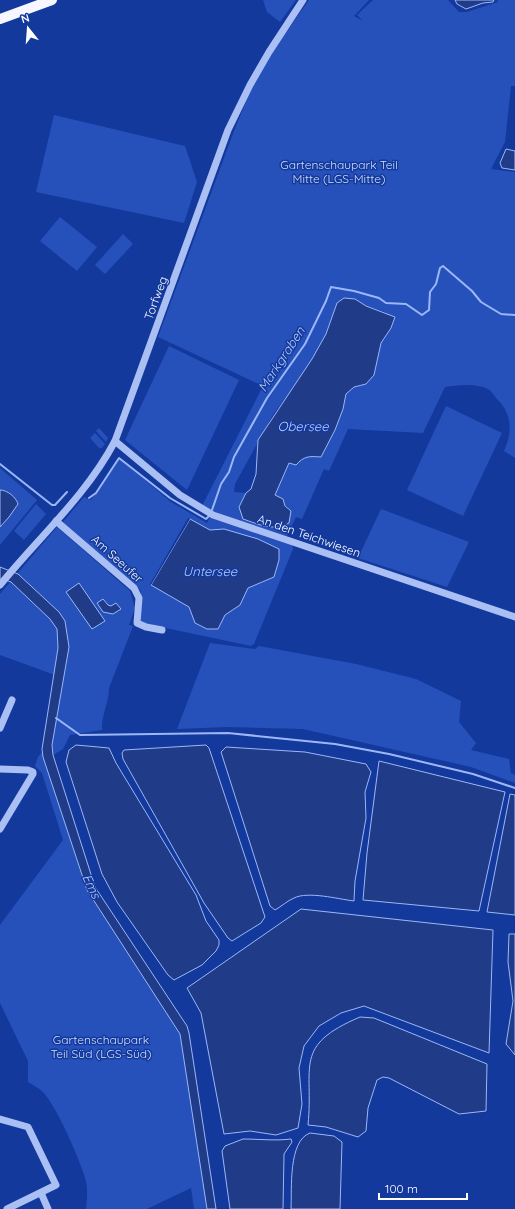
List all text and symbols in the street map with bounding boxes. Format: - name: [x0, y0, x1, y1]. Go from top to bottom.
- north arrow: [8, 8, 48, 48]
- text: N: [19, 11, 31, 26]
- park label: Gartenschaupark Teil Mitte (LGS-Mitte): [280, 157, 398, 186]
- street label: Torfweg: [141, 274, 170, 322]
- water label: Markgraben: [254, 323, 308, 394]
- water label: Obersee: [278, 418, 329, 434]
- street label: An den Teichwiesen: [256, 511, 363, 560]
- street label: Am Seeufer: [88, 532, 147, 586]
- water label: Untersee: [183, 563, 238, 579]
- water label: Ems: [79, 871, 105, 902]
- park label: Gartenschaupark Teil Süd (LGS-Süd): [50, 1032, 152, 1061]
- scale bar: [379, 1175, 467, 1201]
- text: 100 m: [385, 1181, 418, 1196]

